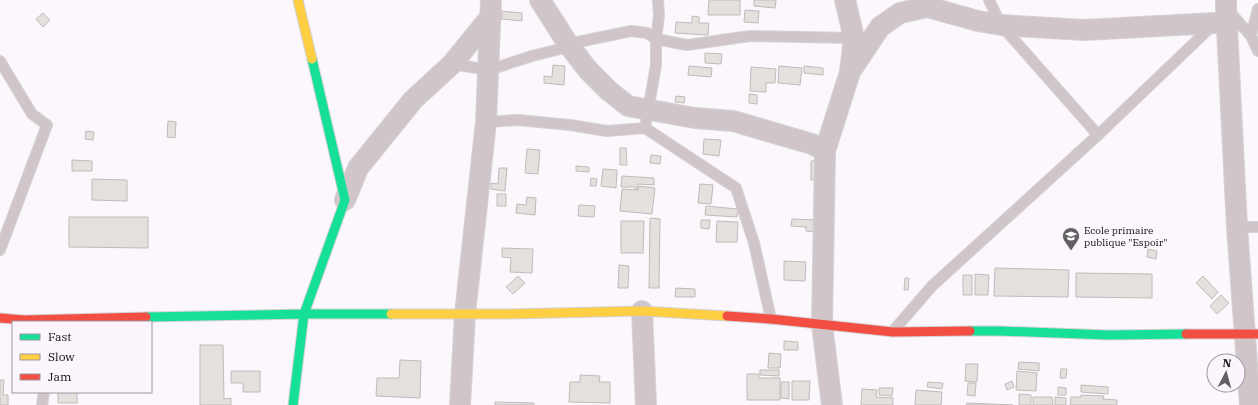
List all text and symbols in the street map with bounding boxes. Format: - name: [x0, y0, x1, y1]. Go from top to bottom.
- place label: Ecole primaire publique "Espoir": [1084, 224, 1168, 249]
- school or university icon: Ecole primaire publique "Espoir": [1061, 226, 1081, 251]
- legend: [12, 321, 152, 393]
- text: Fast: [48, 329, 72, 344]
- text: Slow: [48, 349, 75, 364]
- north arrow: [1206, 353, 1246, 393]
- text: N: [1222, 356, 1232, 371]
- text: Jam: [48, 369, 72, 384]

